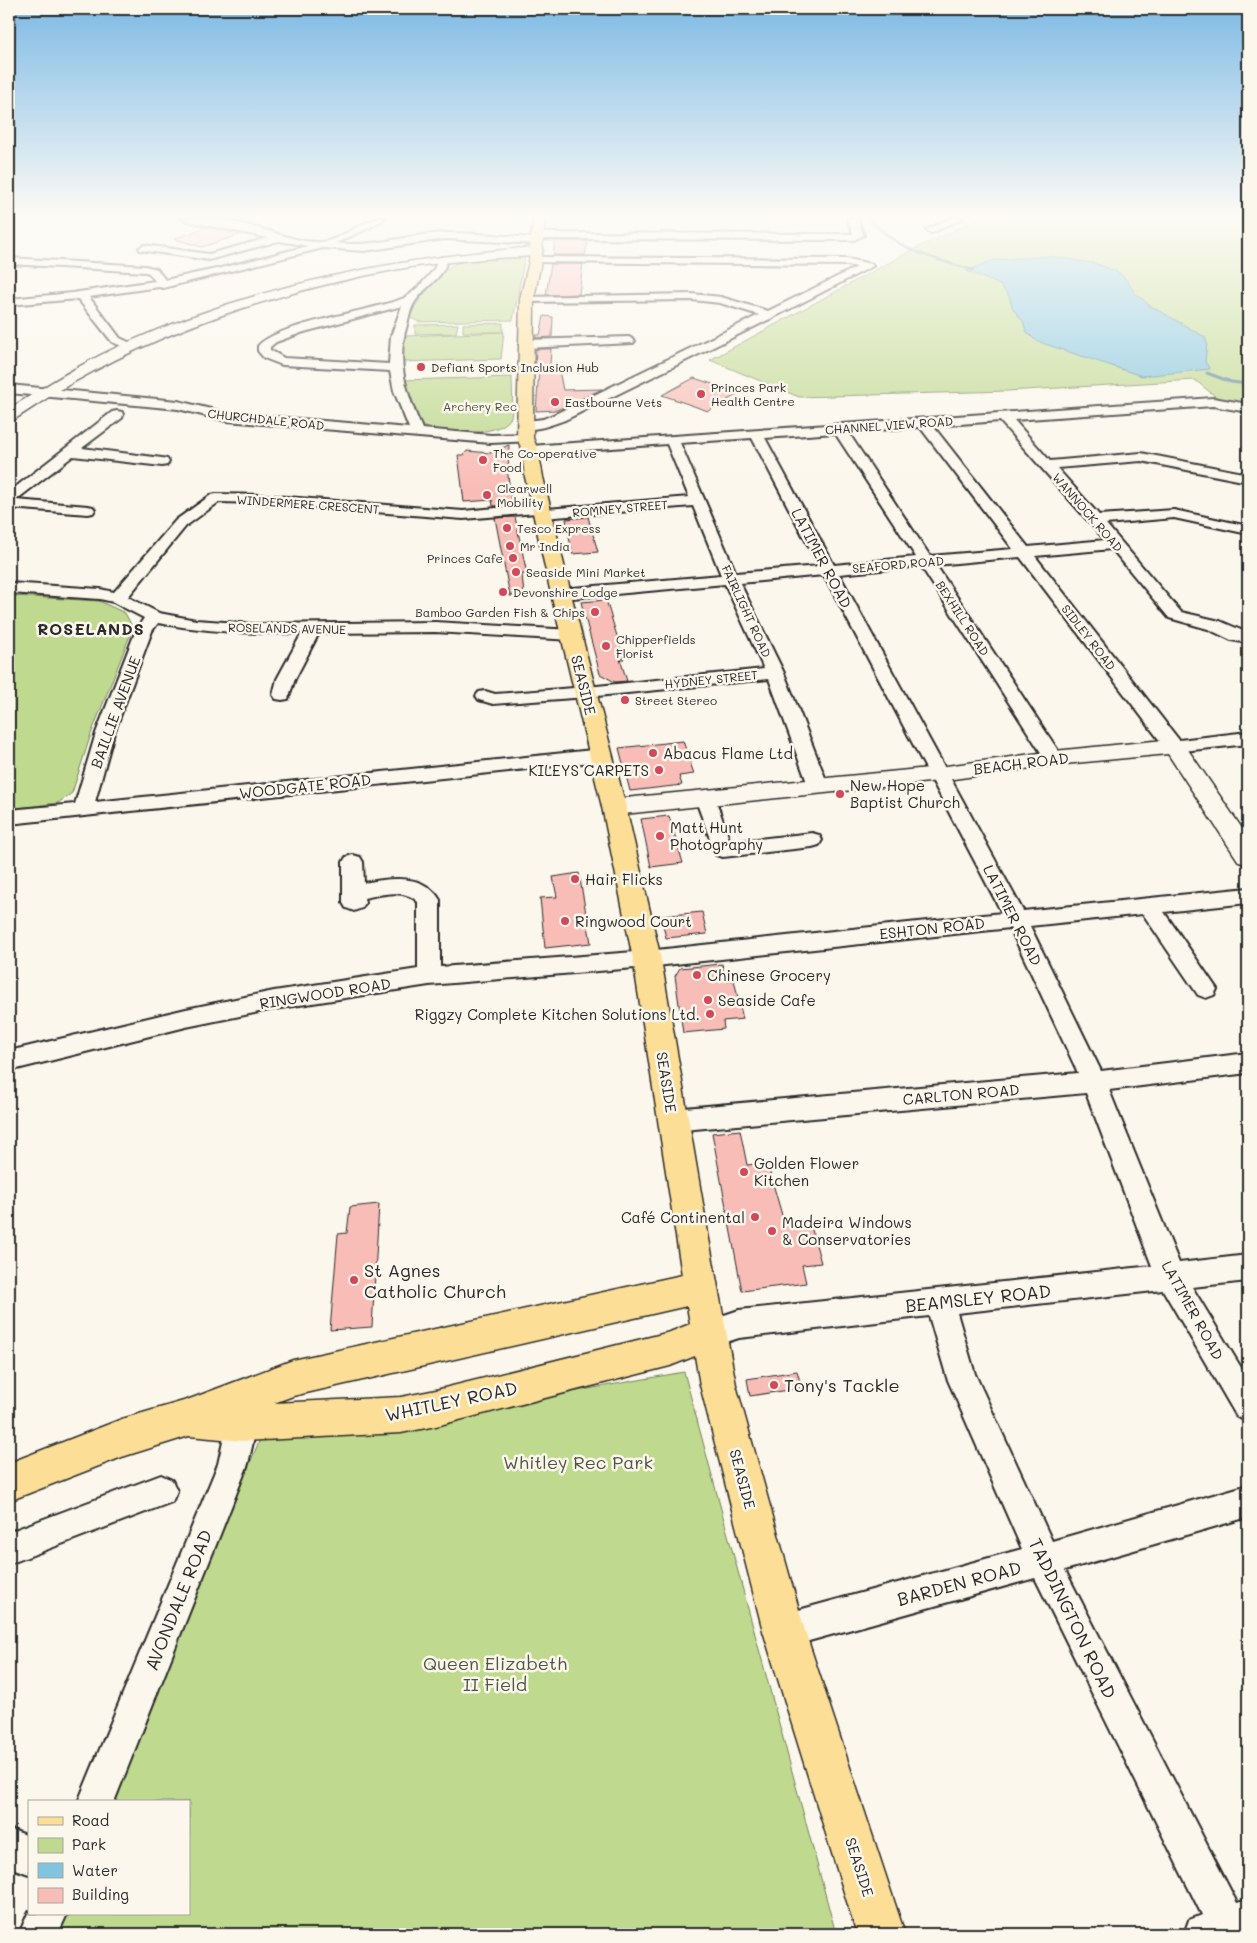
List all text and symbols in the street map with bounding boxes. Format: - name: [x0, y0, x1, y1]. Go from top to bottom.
- place label: Defiant Sports Inclusion Hub: [431, 359, 599, 375]
- marker: Defiant Sports Inclusion Hub: [415, 361, 427, 373]
- place label: Princes Park Health Centre: [711, 379, 795, 409]
- marker: Princes Park Health Centre: [695, 388, 707, 400]
- place label: Eastbourne Vets: [565, 394, 662, 410]
- marker: Eastbourne Vets: [549, 396, 561, 408]
- park label: Archery Rec: [443, 398, 517, 414]
- street label: CHURCHDALE ROAD: [207, 405, 325, 433]
- street label: CHANNEL VIEW ROAD: [825, 413, 953, 437]
- place label: The Co-operative Food: [493, 445, 597, 475]
- marker: The Co-operative Food: [477, 454, 489, 466]
- street label: WANNOCK ROAD: [1049, 469, 1127, 555]
- place label: Clearwell Mobility: [497, 480, 552, 510]
- marker: Clearwell Mobility: [481, 489, 493, 501]
- street label: WINDERMERE CRESCENT: [236, 491, 380, 517]
- street label: ROMNEY STREET: [572, 496, 669, 520]
- street label: LATIMER ROAD: [787, 505, 857, 611]
- place label: Tesco Express: [517, 520, 601, 536]
- marker: Tesco Express: [501, 522, 513, 534]
- place label: Mr India: [520, 538, 570, 554]
- marker: Mr India: [504, 540, 516, 552]
- place label: Princes Cafe: [427, 550, 503, 566]
- marker: Princes Cafe: [507, 552, 519, 564]
- street label: SEAFORD ROAD: [852, 552, 944, 576]
- street label: FAIRLIGHT ROAD: [719, 562, 775, 660]
- place label: Seaside Mini Market: [526, 564, 646, 580]
- marker: Seaside Mini Market: [510, 566, 522, 578]
- street label: BEXHILL ROAD: [933, 577, 993, 659]
- place label: Devonshire Lodge: [513, 584, 618, 600]
- marker: Devonshire Lodge: [497, 586, 509, 598]
- street label: SIDLEY ROAD: [1058, 601, 1120, 673]
- place label: Bamboo Garden Fish & Chips: [415, 604, 585, 620]
- marker: Bamboo Garden Fish & Chips: [589, 606, 601, 618]
- district label: ROSELANDS: [37, 618, 145, 639]
- street label: ROSELANDS AVENUE: [228, 619, 346, 637]
- place label: Chipperfields Florist: [616, 631, 696, 661]
- marker: Chipperfields Florist: [600, 640, 612, 652]
- street label: BAILLIE AVENUE: [85, 653, 145, 771]
- street label: SEASIDE: [567, 653, 601, 718]
- street label: HYDNEY STREET: [664, 666, 759, 692]
- place label: Street Stereo: [635, 692, 717, 708]
- marker: Street Stereo: [619, 694, 631, 706]
- place label: Abacus Flame Ltd: [663, 743, 793, 763]
- marker: Abacus Flame Ltd: [647, 747, 659, 759]
- street label: BEACH ROAD: [972, 747, 1070, 779]
- place label: KILEYS CARPETS: [529, 760, 649, 780]
- marker: KILEYS CARPETS: [653, 764, 665, 776]
- street label: WOODGATE ROAD: [238, 769, 372, 803]
- place label: New Hope Baptist Church: [850, 775, 960, 812]
- marker: New Hope Baptist Church: [834, 788, 846, 800]
- place label: Matt Hunt Photography: [670, 817, 763, 854]
- marker: Matt Hunt Photography: [654, 830, 666, 842]
- street label: LATIMER ROAD: [979, 861, 1047, 969]
- place label: Hair Flicks: [585, 869, 663, 889]
- marker: Hair Flicks: [569, 873, 581, 885]
- place label: Ringwood Court: [575, 911, 692, 931]
- street label: ESHTON ROAD: [878, 913, 986, 943]
- marker: Ringwood Court: [559, 915, 571, 927]
- place label: Chinese Grocery: [707, 965, 831, 985]
- marker: Chinese Grocery: [691, 969, 703, 981]
- street label: RINGWOOD ROAD: [258, 973, 392, 1013]
- place label: Seaside Cafe: [718, 990, 816, 1010]
- marker: Seaside Cafe: [702, 994, 714, 1006]
- place label: Riggzy Complete Kitchen Solutions Ltd.: [415, 1004, 700, 1024]
- marker: Riggzy Complete Kitchen Solutions Ltd.: [704, 1008, 716, 1020]
- street label: SEASIDE: [652, 1050, 682, 1114]
- street label: CARLTON ROAD: [902, 1079, 1020, 1109]
- place label: Golden Flower Kitchen: [754, 1153, 859, 1190]
- marker: Golden Flower Kitchen: [738, 1166, 750, 1178]
- place label: Café Continental: [621, 1207, 745, 1227]
- marker: Café Continental: [749, 1211, 761, 1223]
- place label: Madeira Windows & Conservatories: [782, 1212, 912, 1249]
- marker: Madeira Windows & Conservatories: [766, 1225, 778, 1237]
- street label: LATIMER ROAD: [1158, 1257, 1228, 1363]
- place label: St Agnes Catholic Church: [364, 1258, 506, 1303]
- marker: St Agnes Catholic Church: [348, 1274, 360, 1286]
- street label: BEAMSLEY ROAD: [904, 1278, 1052, 1318]
- place label: Tony's Tackle: [784, 1373, 900, 1397]
- street label: WHITLEY ROAD: [383, 1375, 519, 1427]
- marker: Tony's Tackle: [768, 1379, 780, 1391]
- street label: SEASIDE: [725, 1447, 761, 1512]
- park label: Whitley Rec Park: [503, 1450, 653, 1474]
- street label: AVONDALE ROAD: [139, 1526, 217, 1674]
- street label: TADDINGTON ROAD: [1024, 1534, 1122, 1702]
- street label: BARDEN ROAD: [894, 1555, 1024, 1611]
- park label: Queen Elizabeth II Field: [423, 1651, 567, 1696]
- legend: [28, 1800, 190, 1916]
- text: Road: [72, 1810, 109, 1830]
- text: Park: [72, 1834, 106, 1854]
- street label: SEASIDE: [841, 1835, 879, 1900]
- text: Water: [72, 1860, 118, 1880]
- text: Building: [72, 1884, 129, 1904]

